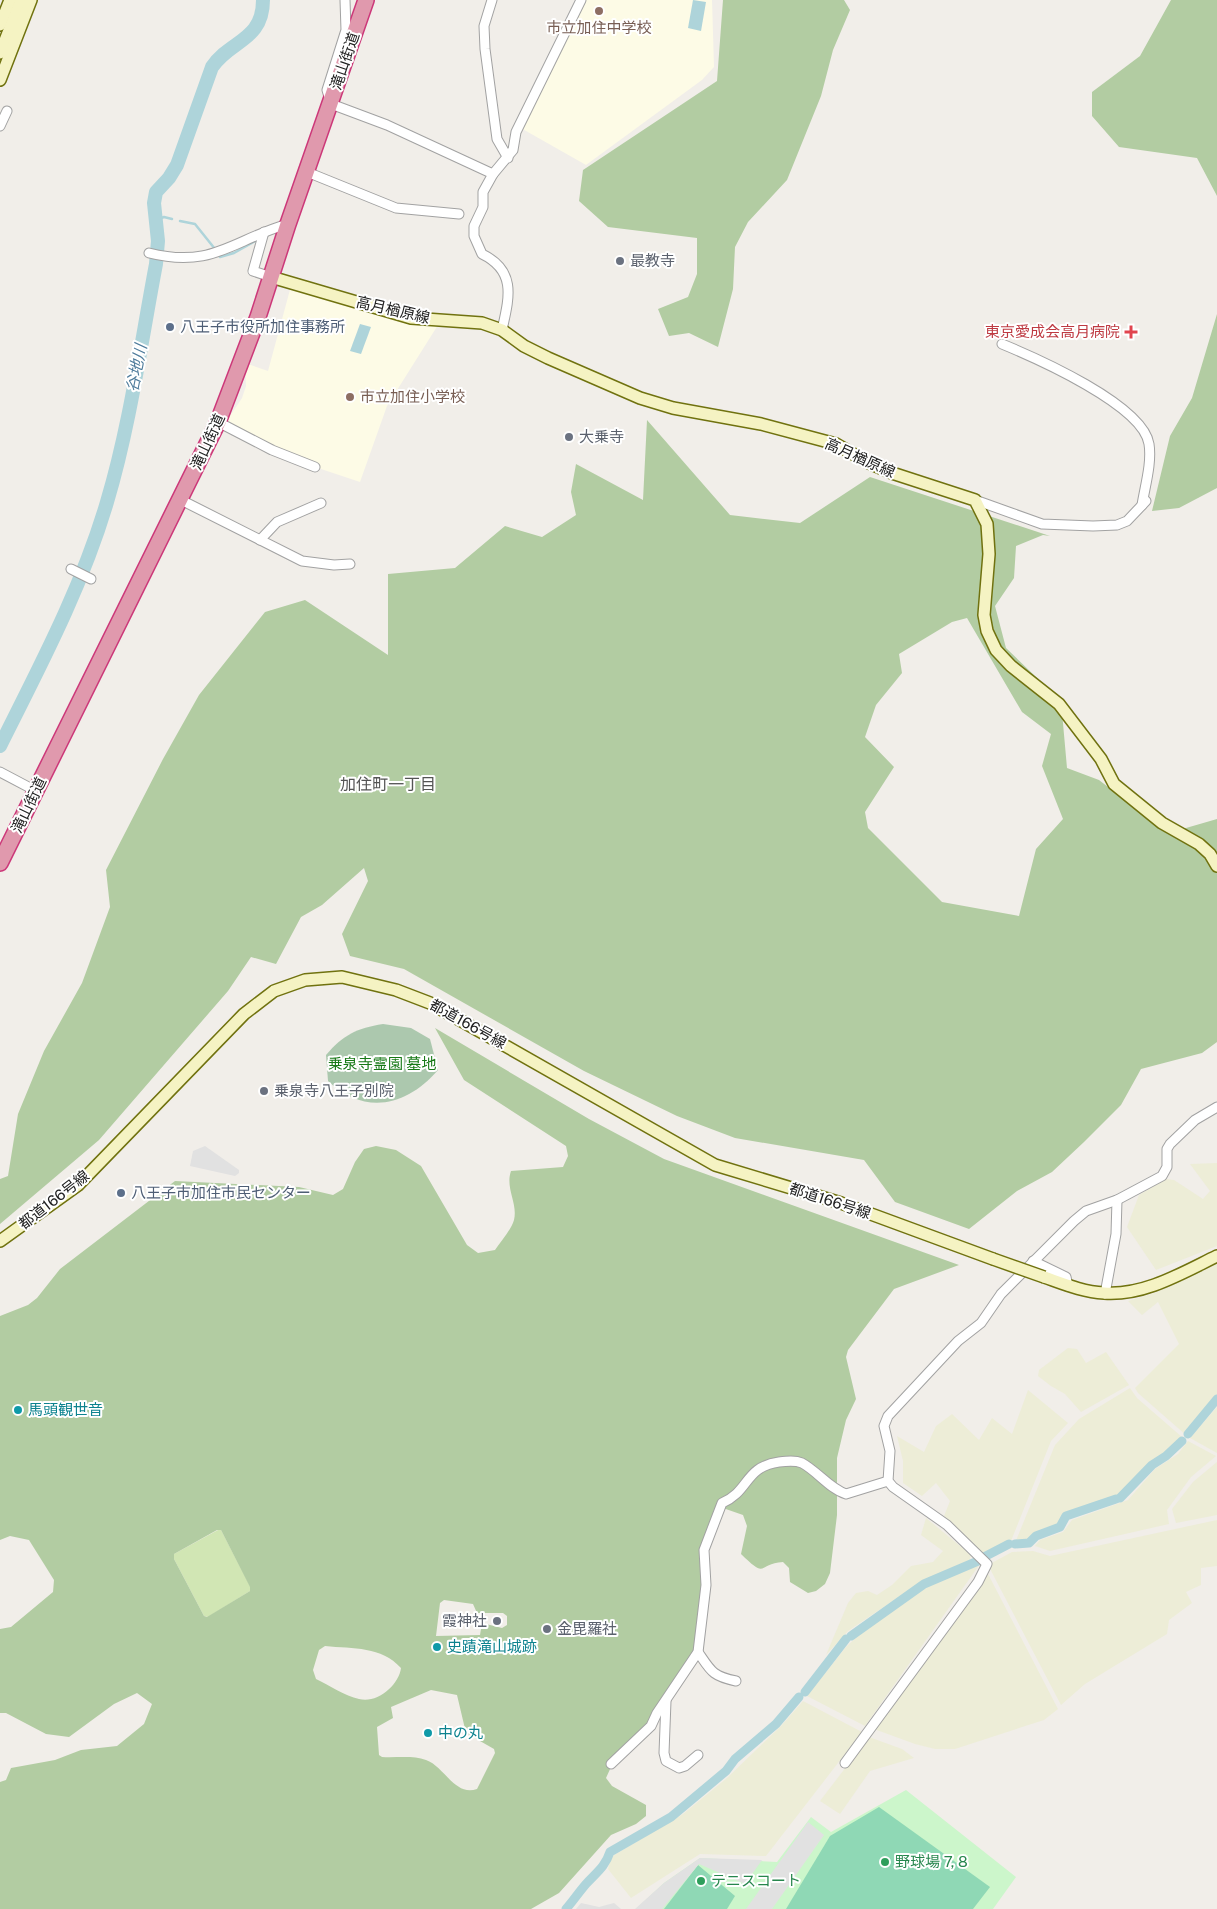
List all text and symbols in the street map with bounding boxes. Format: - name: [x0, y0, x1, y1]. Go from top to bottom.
- marker: 市立加住中学校: [593, 5, 605, 17]
- place label: 市立加住中学校: [546, 19, 652, 36]
- street label: 滝山街道: [327, 30, 362, 92]
- place label: 最教寺: [630, 252, 675, 269]
- marker: 最教寺: [614, 255, 626, 267]
- street label: 高月楢原線: [355, 293, 432, 326]
- place label: 八王子市役所加住事務所: [180, 318, 345, 335]
- marker: 八王子市役所加住事務所: [164, 321, 176, 333]
- place label: 東京愛成会高月病院: [985, 323, 1120, 340]
- marker: 東京愛成会高月病院: [1124, 325, 1138, 339]
- water label: 谷地川: [123, 341, 151, 393]
- place label: 市立加住小学校: [360, 388, 465, 405]
- marker: 市立加住小学校: [344, 391, 356, 403]
- street label: 滝山街道: [187, 411, 228, 473]
- place label: 大乗寺: [579, 428, 624, 445]
- marker: 大乗寺: [563, 431, 575, 443]
- street label: 高月楢原線: [822, 435, 898, 481]
- street label: 滝山街道: [8, 774, 49, 835]
- district label: 加住町一丁目: [340, 775, 436, 794]
- street label: 都道166号線: [427, 996, 509, 1052]
- park label: 乗泉寺霊園 墓地: [328, 1055, 436, 1072]
- place label: 乗泉寺八王子別院: [274, 1082, 394, 1099]
- marker: 乗泉寺八王子別院: [258, 1085, 270, 1097]
- street label: 都道166号線: [15, 1167, 92, 1232]
- street label: 都道166号線: [787, 1179, 873, 1222]
- place label: 八王子市加住市民センター: [131, 1184, 311, 1201]
- marker: 八王子市加住市民センター: [115, 1187, 127, 1199]
- place label: 馬頭観世音: [28, 1401, 103, 1418]
- marker: 馬頭観世音: [12, 1404, 24, 1416]
- place label: 霞神社: [442, 1612, 487, 1629]
- marker: 霞神社: [491, 1615, 503, 1627]
- place label: 金毘羅社: [557, 1620, 617, 1637]
- marker: 金毘羅社: [541, 1623, 553, 1635]
- place label: 史蹟滝山城跡: [447, 1638, 537, 1655]
- marker: 史蹟滝山城跡: [431, 1641, 443, 1653]
- place label: 中の丸: [438, 1724, 483, 1741]
- marker: 中の丸: [422, 1727, 434, 1739]
- place label: 野球場 7, 8: [895, 1853, 968, 1870]
- marker: 野球場 7, 8: [879, 1856, 891, 1868]
- place label: テニスコート: [711, 1872, 801, 1889]
- marker: テニスコート: [695, 1875, 707, 1887]

